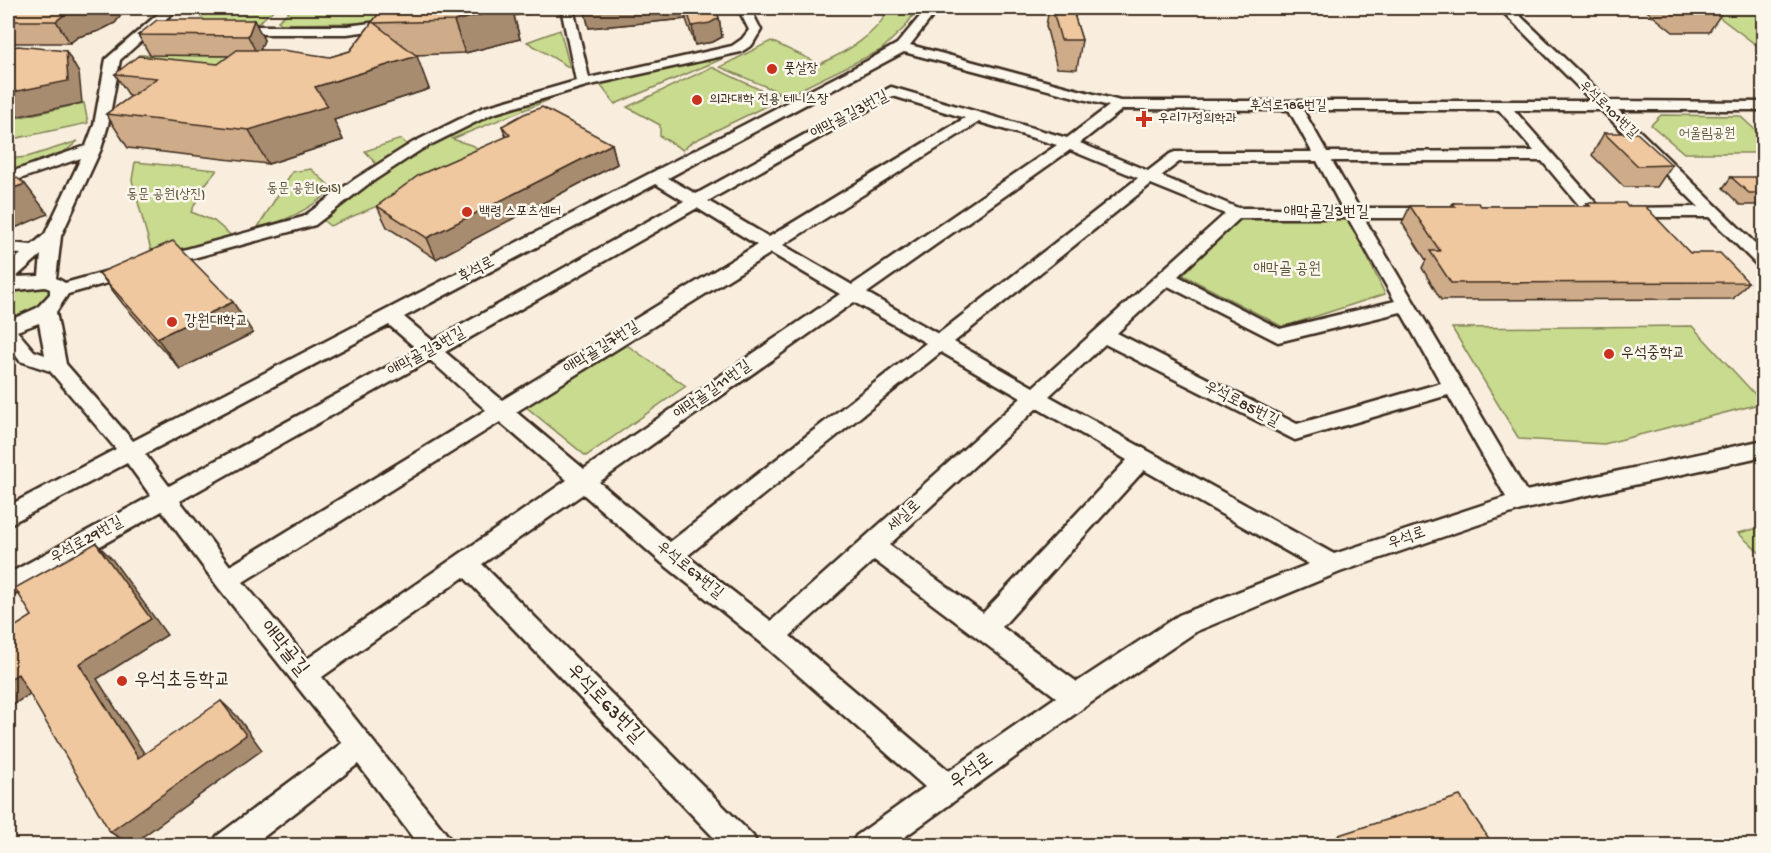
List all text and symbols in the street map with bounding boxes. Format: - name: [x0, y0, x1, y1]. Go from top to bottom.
- place label: 풋살장: [784, 61, 819, 78]
- marker: 풋살장: [765, 62, 779, 76]
- street label: 우석로101번길: [1575, 78, 1642, 143]
- street label: 애막골길3번길: [808, 87, 892, 144]
- place label: 의과대학 전용 테니스장: [709, 92, 829, 109]
- marker: 의과대학 전용 테니스장: [690, 93, 704, 107]
- street label: 후석로186번길: [1250, 98, 1327, 115]
- marker: 우리가정의학과: [1135, 110, 1153, 128]
- place label: 우리가정의학과: [1158, 111, 1237, 128]
- park label: 어울림공원: [1679, 126, 1735, 143]
- park label: 동문 공원(GIS): [267, 181, 342, 198]
- park label: 동문 공원(상진): [127, 187, 205, 204]
- place label: 백령 스포츠센터: [479, 204, 561, 221]
- street label: 애막골길3번길: [1283, 204, 1369, 223]
- marker: 백령 스포츠센터: [460, 205, 474, 219]
- street label: 후석로: [455, 253, 499, 288]
- park label: 애막골 공원: [1253, 261, 1321, 280]
- place label: 강원대학교: [184, 313, 248, 332]
- marker: 강원대학교: [165, 315, 179, 329]
- street label: 애막골길7번길: [561, 318, 643, 380]
- street label: 애막골길3번길: [385, 324, 469, 382]
- place label: 우석중학교: [1621, 345, 1685, 364]
- marker: 우석중학교: [1602, 347, 1616, 361]
- street label: 애막골길11번길: [671, 357, 755, 425]
- street label: 우석로85번길: [1200, 378, 1282, 432]
- street label: 세실로: [884, 497, 926, 537]
- street label: 우석로29번길: [47, 513, 127, 569]
- street label: 우석로: [1386, 524, 1428, 554]
- street label: 우석로67번길: [652, 538, 726, 604]
- street label: 애막골길: [254, 617, 312, 681]
- street label: 우석로63번길: [561, 660, 647, 748]
- place label: 우석초등학교: [134, 670, 231, 693]
- marker: 우석초등학교: [115, 674, 129, 688]
- street label: 우석로: [946, 749, 998, 795]

